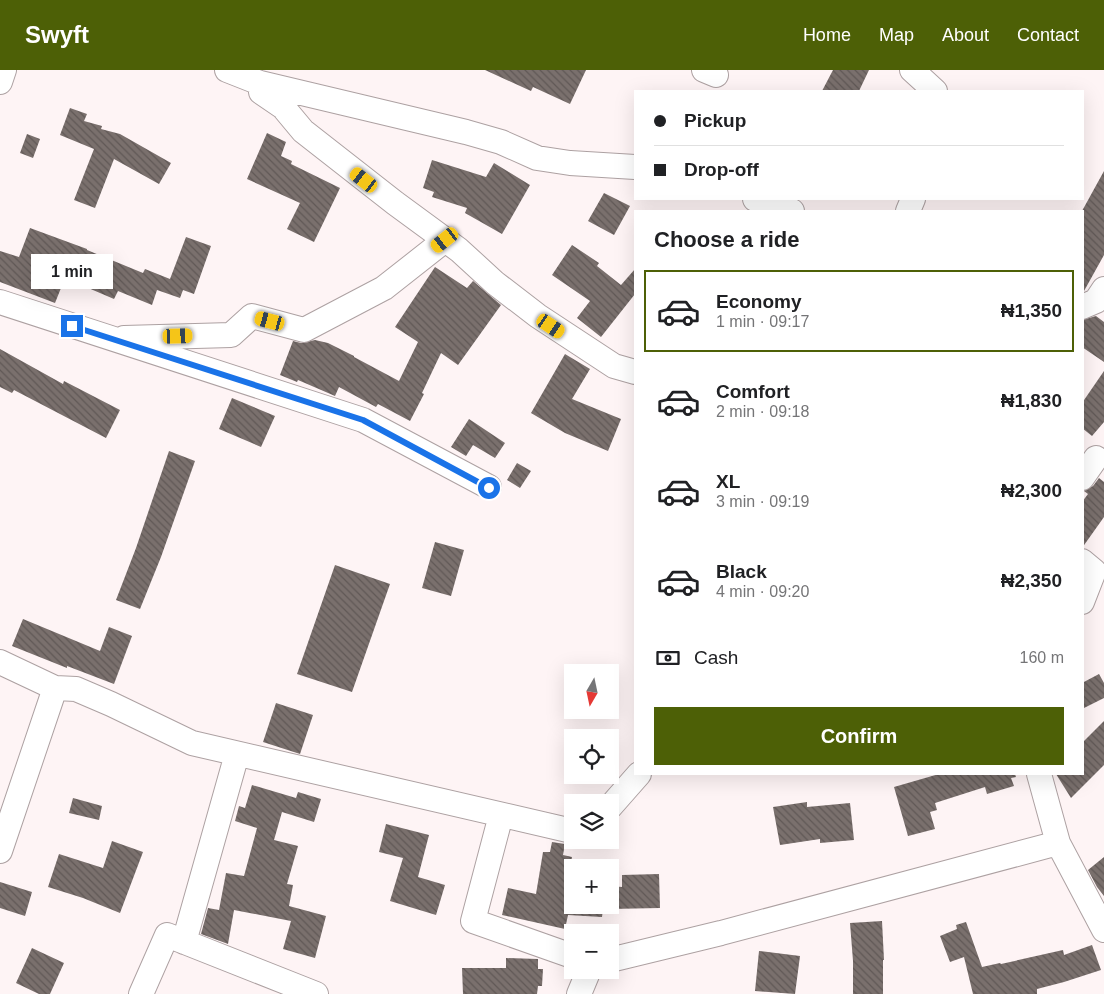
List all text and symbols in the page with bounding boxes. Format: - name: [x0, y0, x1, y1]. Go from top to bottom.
- text: Swyft: [25, 21, 89, 48]
- text: Home: [803, 25, 851, 45]
- text: Map: [879, 25, 914, 45]
- text: About: [942, 25, 989, 45]
- text: Contact: [1017, 25, 1079, 45]
- text: Pickup: [684, 110, 746, 131]
- text: Drop-off: [684, 159, 759, 180]
- car: [347, 165, 380, 195]
- car: [428, 225, 461, 255]
- text: Choose a ride: [654, 227, 799, 252]
- callout: 1 min: [31, 254, 113, 288]
- text: 1 min: [51, 263, 93, 280]
- icon: car: [656, 289, 701, 334]
- text: Economy: [716, 291, 802, 312]
- text: ₦1,350: [1001, 300, 1062, 321]
- car: [253, 310, 286, 332]
- car: [534, 311, 567, 341]
- text: 1 min · 09:17: [716, 313, 809, 330]
- route end: [61, 315, 83, 337]
- car: [162, 328, 193, 344]
- icon: car: [656, 379, 701, 424]
- text: Comfort: [716, 381, 790, 402]
- text: ₦1,830: [1001, 390, 1062, 411]
- text: 2 min · 09:18: [716, 403, 809, 420]
- icon: car: [656, 469, 701, 514]
- text: XL: [716, 471, 740, 492]
- route start: [478, 477, 500, 499]
- text: ₦2,300: [1001, 480, 1062, 501]
- text: 3 min · 09:19: [716, 493, 809, 510]
- icon: car: [656, 559, 701, 604]
- text: Black: [716, 561, 767, 582]
- text: ₦2,350: [1001, 570, 1062, 591]
- text: 4 min · 09:20: [716, 583, 809, 600]
- icon: cash: [654, 644, 682, 672]
- text: Cash: [694, 647, 738, 668]
- text: 160 m: [1020, 649, 1064, 666]
- north arrow: [564, 664, 619, 719]
- map controls: [564, 664, 619, 979]
- button: Confirm: [654, 707, 1064, 765]
- button: locate: [564, 729, 619, 784]
- button: layers: [564, 794, 619, 849]
- button: +: [564, 859, 619, 914]
- button: −: [564, 924, 619, 979]

